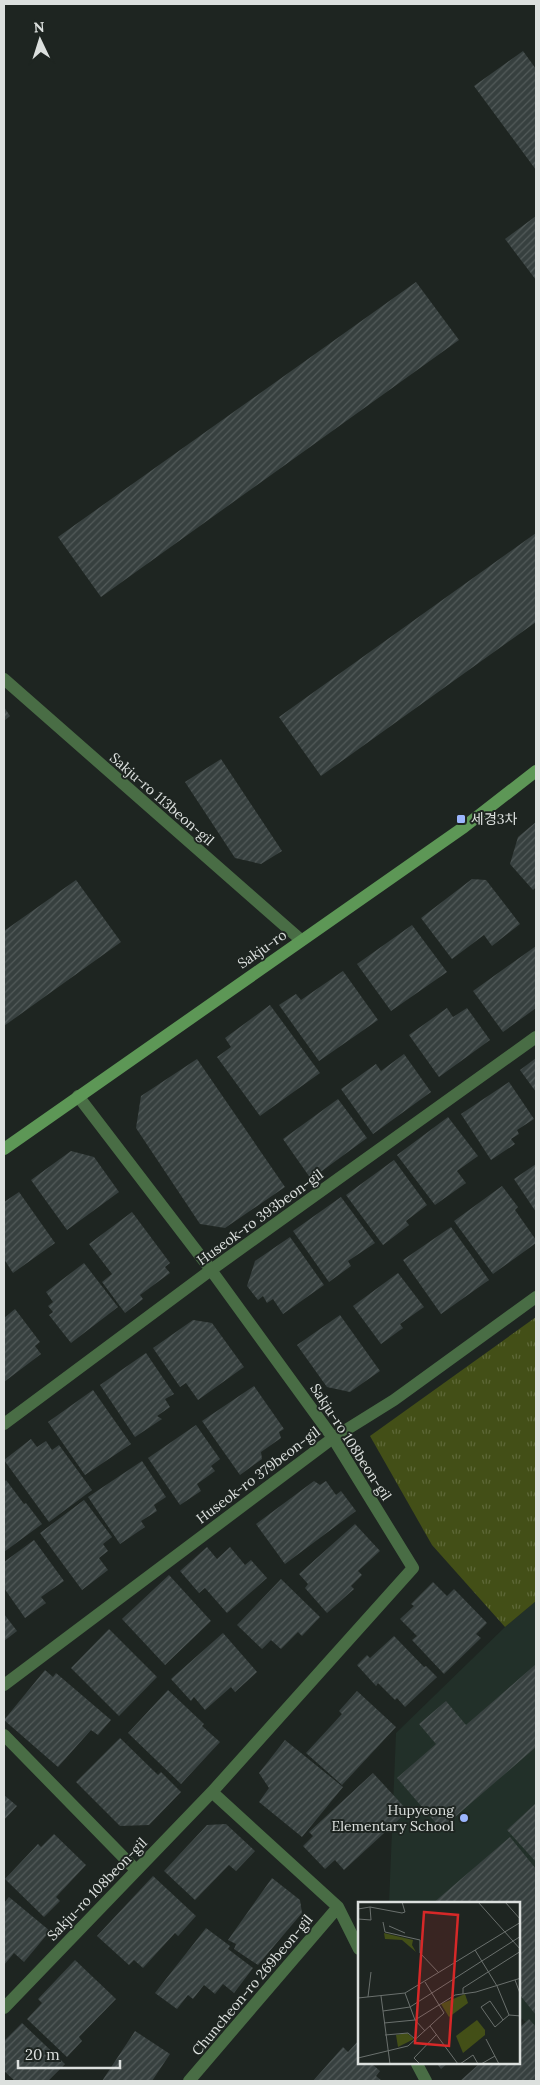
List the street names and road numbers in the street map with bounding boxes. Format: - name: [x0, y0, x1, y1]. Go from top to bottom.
- street label: Sakju-ro 113beon-gil: [106, 749, 218, 849]
- street label: Sakju-ro: [234, 926, 290, 972]
- street label: Huseok-ro 393beon-gil: [193, 1165, 327, 1269]
- street label: Sakju-ro 108beon-gil: [306, 1380, 396, 1504]
- street label: Huseok-ro 379beon-gil: [193, 1423, 324, 1527]
- street label: Sakju-ro 108beon-gil: [43, 1834, 151, 1944]
- street label: Chuncheon-ro 269beon-gil: [188, 1911, 316, 2059]

